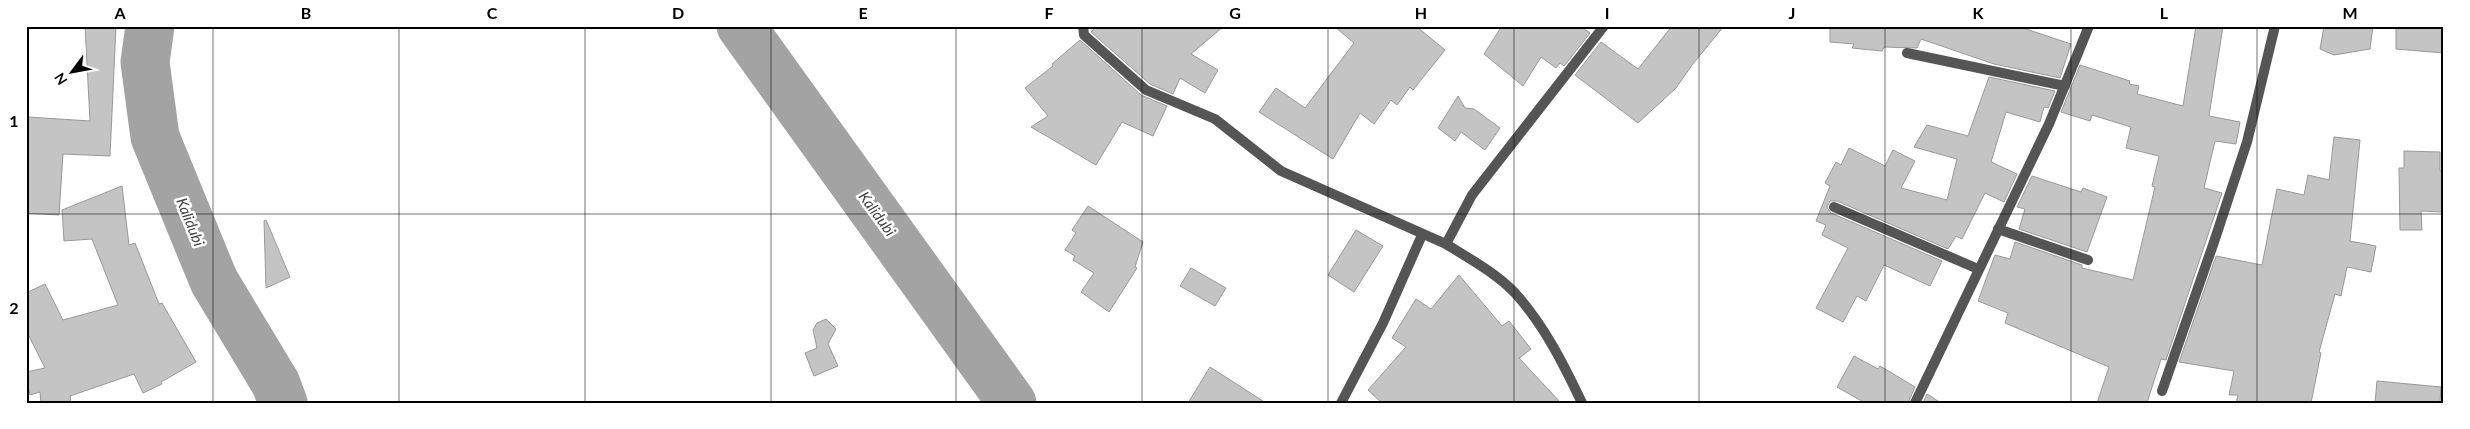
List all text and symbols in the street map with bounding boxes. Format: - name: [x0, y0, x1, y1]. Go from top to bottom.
- text: A: [113, 3, 126, 22]
- text: B: [301, 3, 311, 22]
- text: C: [487, 3, 498, 22]
- text: D: [672, 3, 684, 22]
- text: E: [858, 3, 868, 22]
- text: F: [1044, 3, 1054, 22]
- text: G: [1229, 3, 1241, 22]
- text: H: [1415, 3, 1427, 22]
- text: I: [1605, 3, 1609, 22]
- text: J: [1789, 3, 1795, 22]
- text: K: [1973, 3, 1985, 22]
- text: L: [2160, 3, 2169, 22]
- text: M: [2342, 3, 2358, 22]
- north arrow: [48, 48, 98, 98]
- text: N: [50, 70, 71, 88]
- text: 1: [9, 111, 19, 130]
- water label: Kalidubi: [856, 188, 900, 240]
- water label: Kalidubi: [173, 195, 209, 249]
- text: 2: [9, 298, 19, 317]

